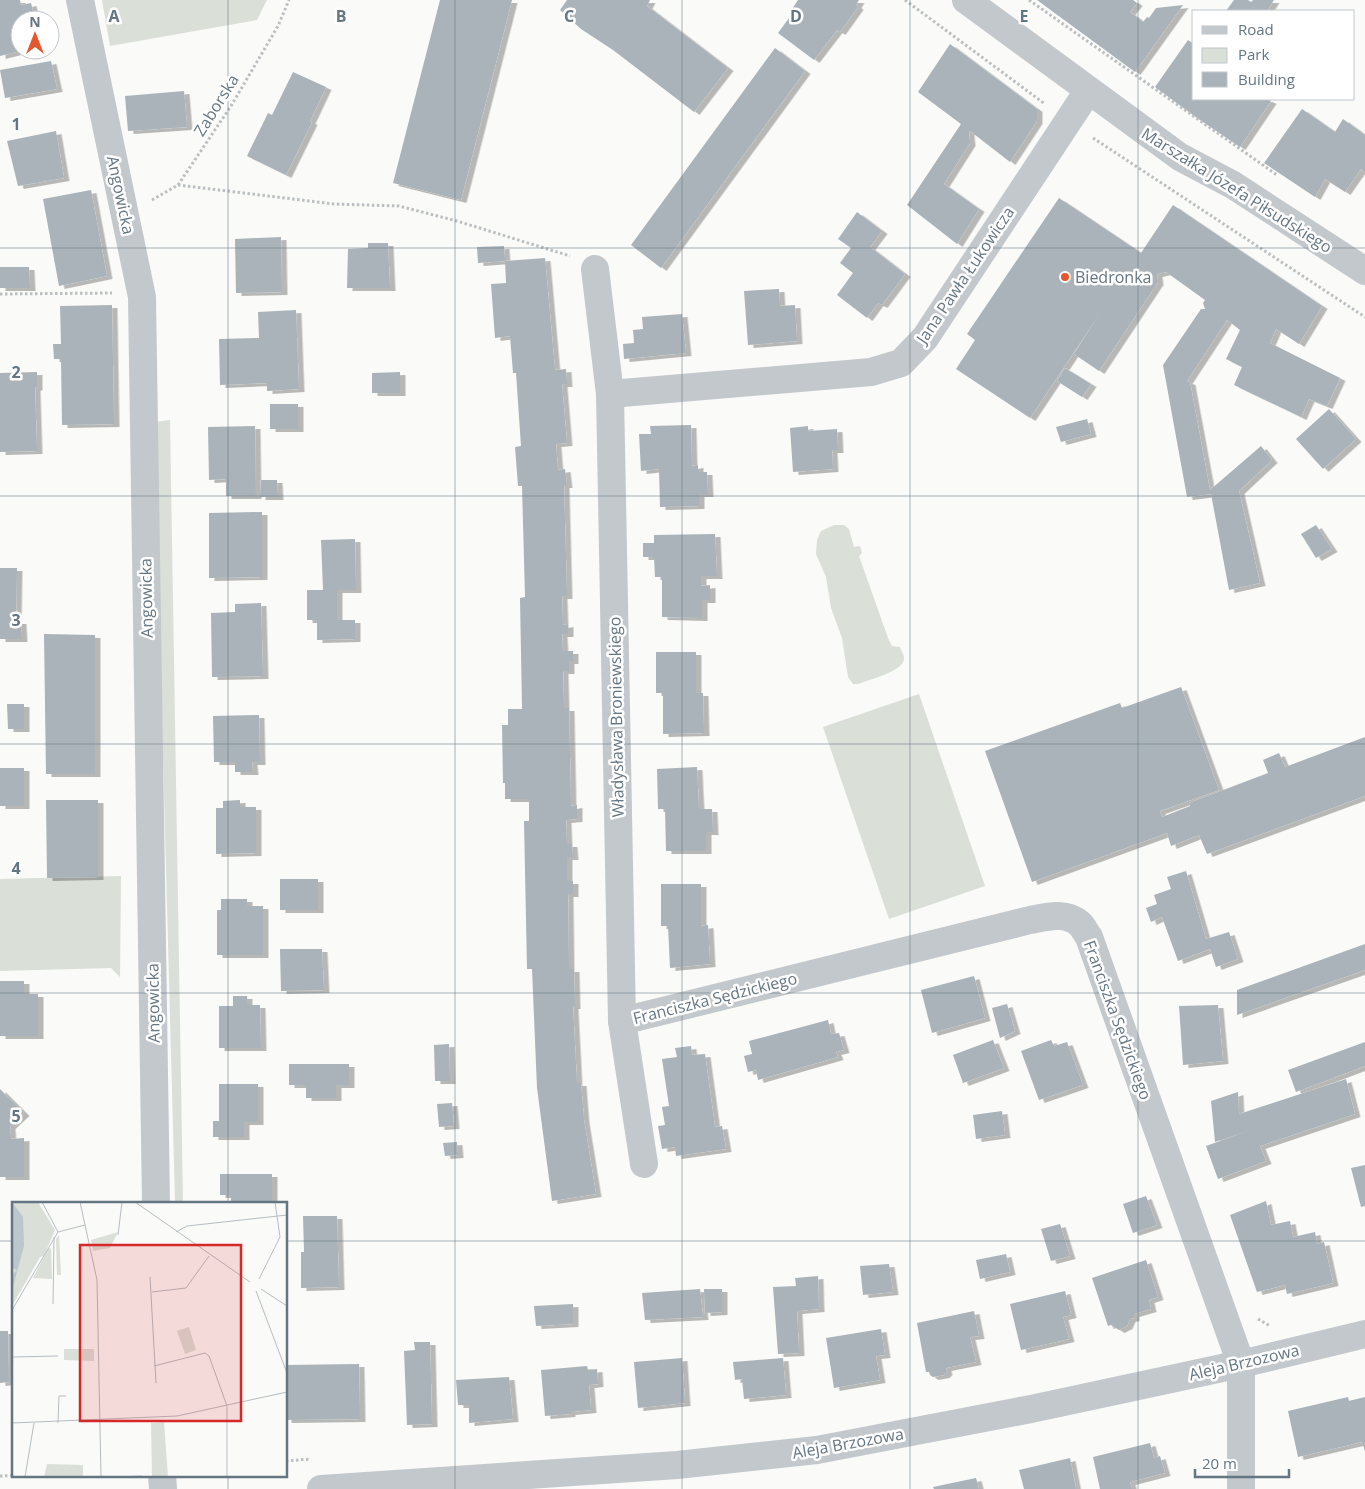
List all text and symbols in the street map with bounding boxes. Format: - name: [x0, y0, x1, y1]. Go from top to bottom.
- text: A: [108, 5, 120, 27]
- text: B: [336, 5, 346, 27]
- text: C: [564, 5, 574, 27]
- text: D: [790, 5, 802, 27]
- text: E: [1020, 5, 1029, 27]
- north arrow: [10, 10, 60, 60]
- legend: [1192, 10, 1355, 100]
- text: N: [29, 12, 41, 31]
- text: Road: [1238, 19, 1274, 39]
- text: Park: [1238, 44, 1269, 64]
- text: Building: [1238, 69, 1295, 89]
- street label: Zaborska: [188, 70, 244, 140]
- text: 1: [11, 113, 21, 135]
- street label: Marszałka Józefa Piłsudskiego: [1138, 122, 1336, 258]
- street label: Angowicka: [102, 154, 140, 236]
- street label: Jana Pawła Łukowicza: [910, 202, 1019, 349]
- place label: Biedronka: [1075, 266, 1151, 288]
- marker: Biedronka: [1059, 271, 1071, 283]
- text: 2: [11, 361, 21, 383]
- street label: Angowicka: [134, 558, 158, 638]
- text: 3: [11, 609, 21, 631]
- street label: Władysława Broniewskiego: [603, 617, 629, 817]
- text: 4: [11, 857, 21, 879]
- street label: Franciszka Sędzickiego: [1079, 937, 1157, 1103]
- street label: Angowicka: [141, 963, 165, 1043]
- street label: Franciszka Sędzickiego: [631, 967, 799, 1029]
- text: 5: [11, 1105, 21, 1127]
- inset map: [12, 1202, 288, 1476]
- street label: Aleja Brzozowa: [1187, 1339, 1301, 1385]
- street label: Aleja Brzozowa: [791, 1422, 905, 1464]
- scale bar: [1195, 1446, 1289, 1478]
- text: 20 m: [1202, 1453, 1237, 1473]

